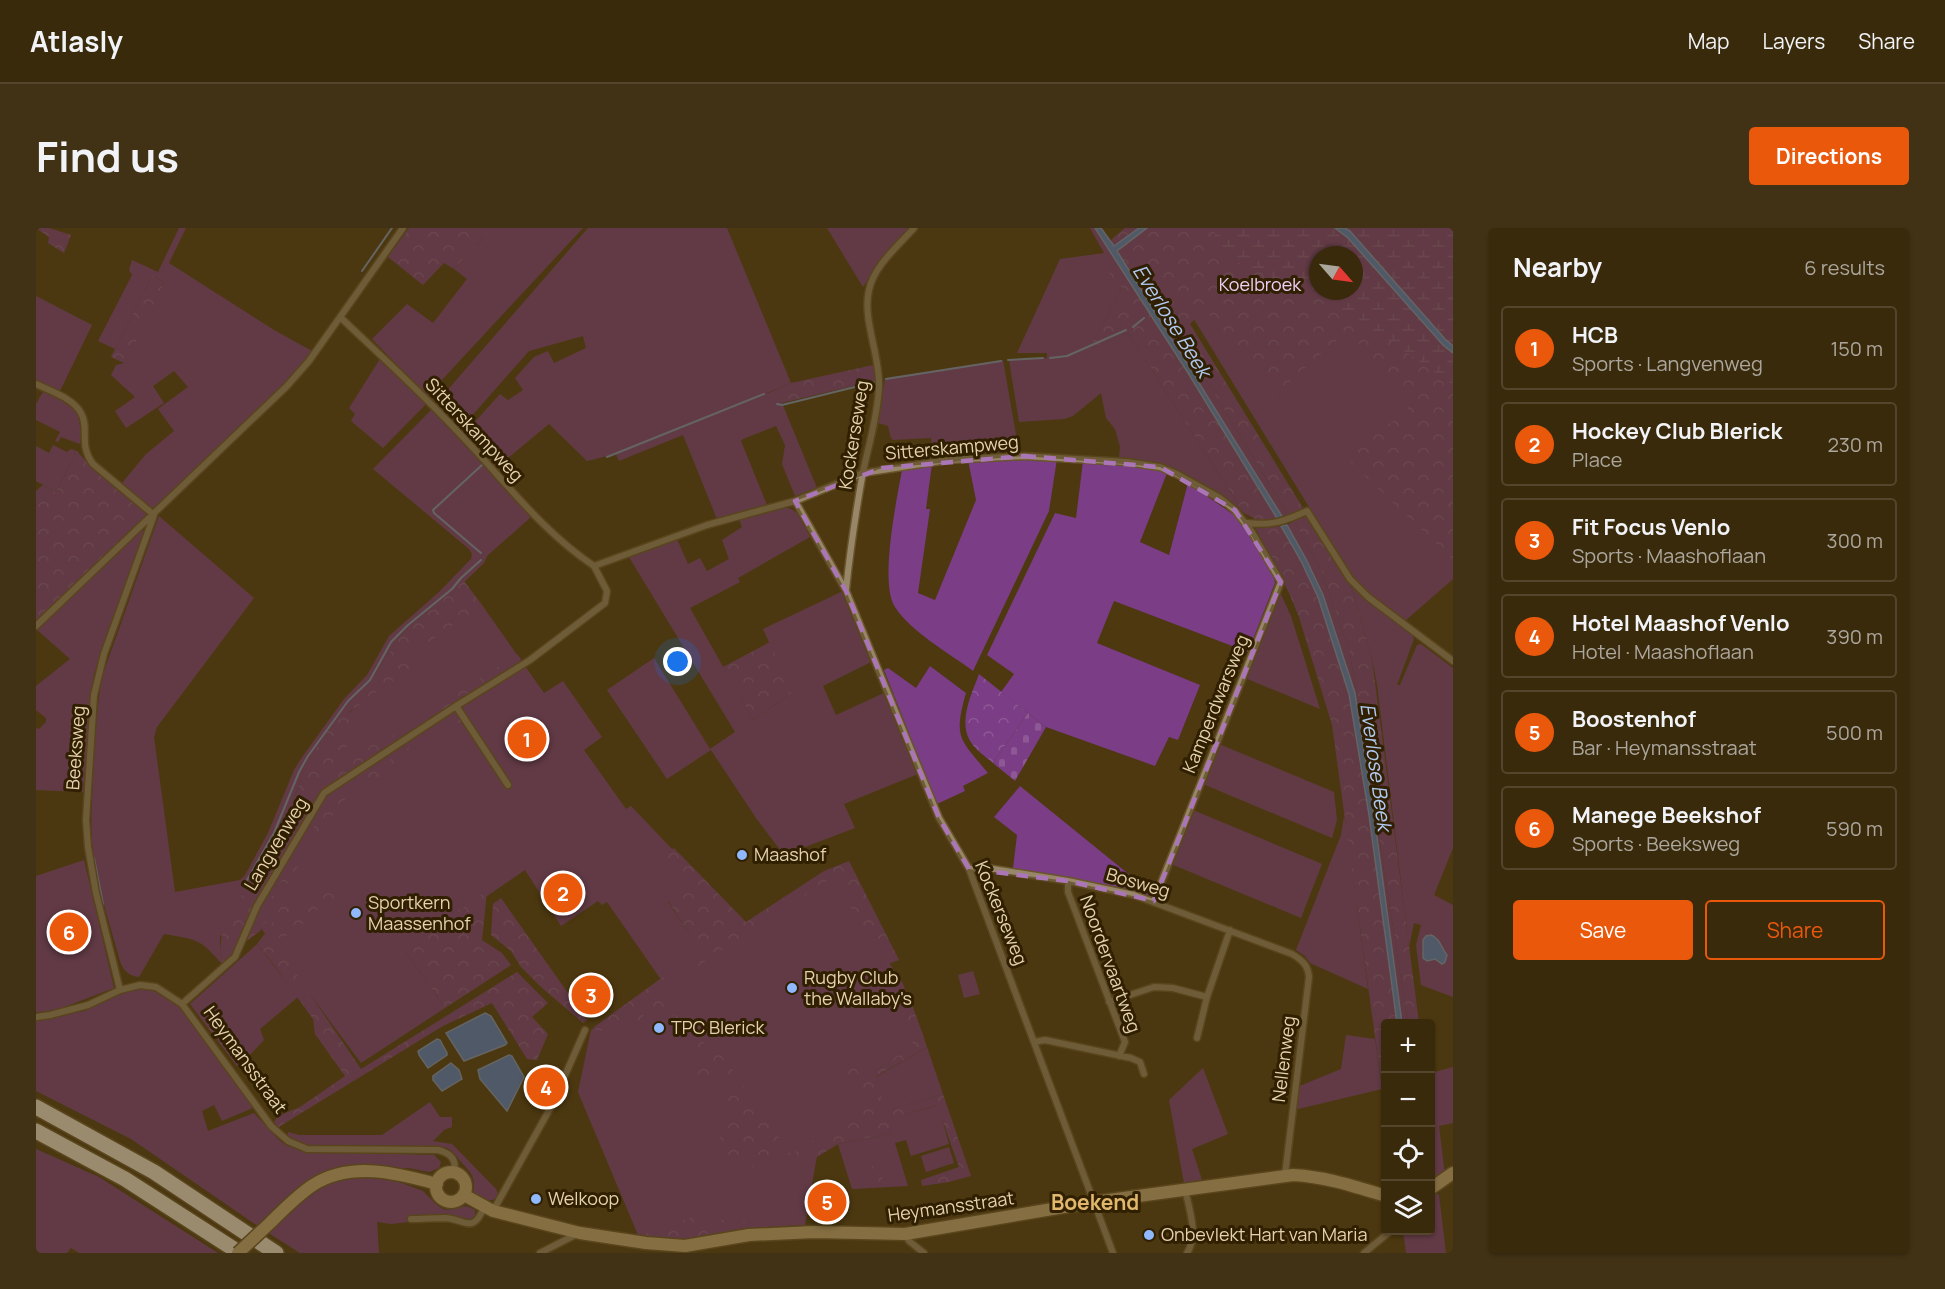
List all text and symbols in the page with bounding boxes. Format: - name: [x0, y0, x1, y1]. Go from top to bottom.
- text: Atlasly: [30, 22, 123, 60]
- text: Map: [1688, 27, 1729, 55]
- text: Layers: [1762, 27, 1825, 55]
- text: Share: [1858, 27, 1915, 55]
- text: Find us: [36, 127, 179, 185]
- button: Directions: [1749, 127, 1909, 185]
- north arrow: [1309, 246, 1363, 300]
- text: Nearby: [1513, 249, 1602, 285]
- text: 6 results: [1804, 254, 1885, 281]
- water label: Everlose Beek: [1127, 259, 1219, 385]
- park label: Koelbroek: [1219, 272, 1302, 296]
- text: HCB: [1572, 320, 1618, 350]
- text: 1: [1530, 335, 1539, 362]
- text: 150 m: [1830, 335, 1883, 362]
- text: Sports · Langvenweg: [1572, 350, 1763, 377]
- street label: Sitterskampweg: [420, 372, 529, 486]
- street label: Kockerseweg: [833, 379, 873, 491]
- text: Hockey Club Blerick: [1572, 416, 1782, 446]
- street label: Sitterskampweg: [884, 429, 1020, 465]
- text: 2: [1529, 431, 1540, 458]
- text: 230 m: [1827, 431, 1883, 458]
- text: Place: [1572, 446, 1622, 473]
- text: Fit Focus Venlo: [1572, 512, 1730, 542]
- text: 3: [1529, 527, 1540, 554]
- text: 300 m: [1827, 527, 1883, 554]
- text: Sports · Maashoflaan: [1572, 542, 1766, 569]
- text: Hotel Maashof Venlo: [1572, 608, 1790, 638]
- text: 4: [1528, 623, 1541, 650]
- text: 390 m: [1826, 623, 1883, 650]
- street label: Kamperdwarsweg: [1176, 631, 1254, 776]
- text: Hotel · Maashoflaan: [1572, 638, 1754, 665]
- your location: [663, 647, 692, 676]
- water label: Everlose Beek: [1354, 702, 1399, 835]
- text: Boostenhof: [1572, 704, 1696, 734]
- street label: Beeksweg: [60, 705, 90, 791]
- pin: 1: [508, 716, 546, 762]
- text: 5: [1529, 719, 1540, 746]
- text: 500 m: [1826, 719, 1883, 746]
- text: Bar · Heymansstraat: [1572, 734, 1757, 761]
- street label: Langvenweg: [238, 792, 312, 895]
- text: Manege Beekshof: [1572, 800, 1761, 830]
- text: 6: [1528, 815, 1541, 842]
- text: 590 m: [1826, 815, 1883, 842]
- text: Sports · Beeksweg: [1572, 830, 1740, 857]
- place label: Maashof: [754, 842, 827, 866]
- marker: Maashof: [735, 848, 749, 862]
- street label: Kockerseweg: [970, 857, 1034, 968]
- street label: Bosweg: [1104, 862, 1173, 903]
- pin: 2: [544, 870, 582, 916]
- place label: Sportkern Maassenhof: [368, 890, 471, 935]
- street label: Noordervaartweg: [1075, 892, 1147, 1036]
- button: Save: [1513, 900, 1693, 960]
- button: Share: [1705, 900, 1885, 960]
- marker: Sportkern Maassenhof: [349, 906, 363, 920]
- pin: 6: [50, 910, 88, 954]
- place label: Rugby Club the Wallaby's: [804, 965, 912, 1010]
- pin: 3: [572, 972, 610, 1017]
- marker: Rugby Club the Wallaby's: [785, 981, 799, 995]
- street label: Heymansstraat: [199, 1001, 293, 1118]
- street label: Nellenweg: [1266, 1014, 1300, 1103]
- place label: TPC Blerick: [671, 1015, 766, 1039]
- map controls: [1381, 1019, 1435, 1235]
- button: +: [1381, 1019, 1435, 1073]
- marker: TPC Blerick: [652, 1021, 666, 1035]
- pin: 4: [526, 1064, 566, 1110]
- button: −: [1381, 1073, 1435, 1127]
- button: locate: [1381, 1127, 1435, 1181]
- pin: 5: [808, 1180, 846, 1224]
- button: layers: [1381, 1181, 1435, 1235]
- street label: Heymansstraat: [886, 1185, 1016, 1227]
- place label: Welkoop: [548, 1186, 619, 1210]
- district label: Boekend: [1051, 1188, 1139, 1216]
- marker: Welkoop: [529, 1192, 543, 1206]
- place label: Onbevlekt Hart van Maria: [1161, 1222, 1367, 1246]
- marker: Onbevlekt Hart van Maria: [1142, 1228, 1156, 1242]

